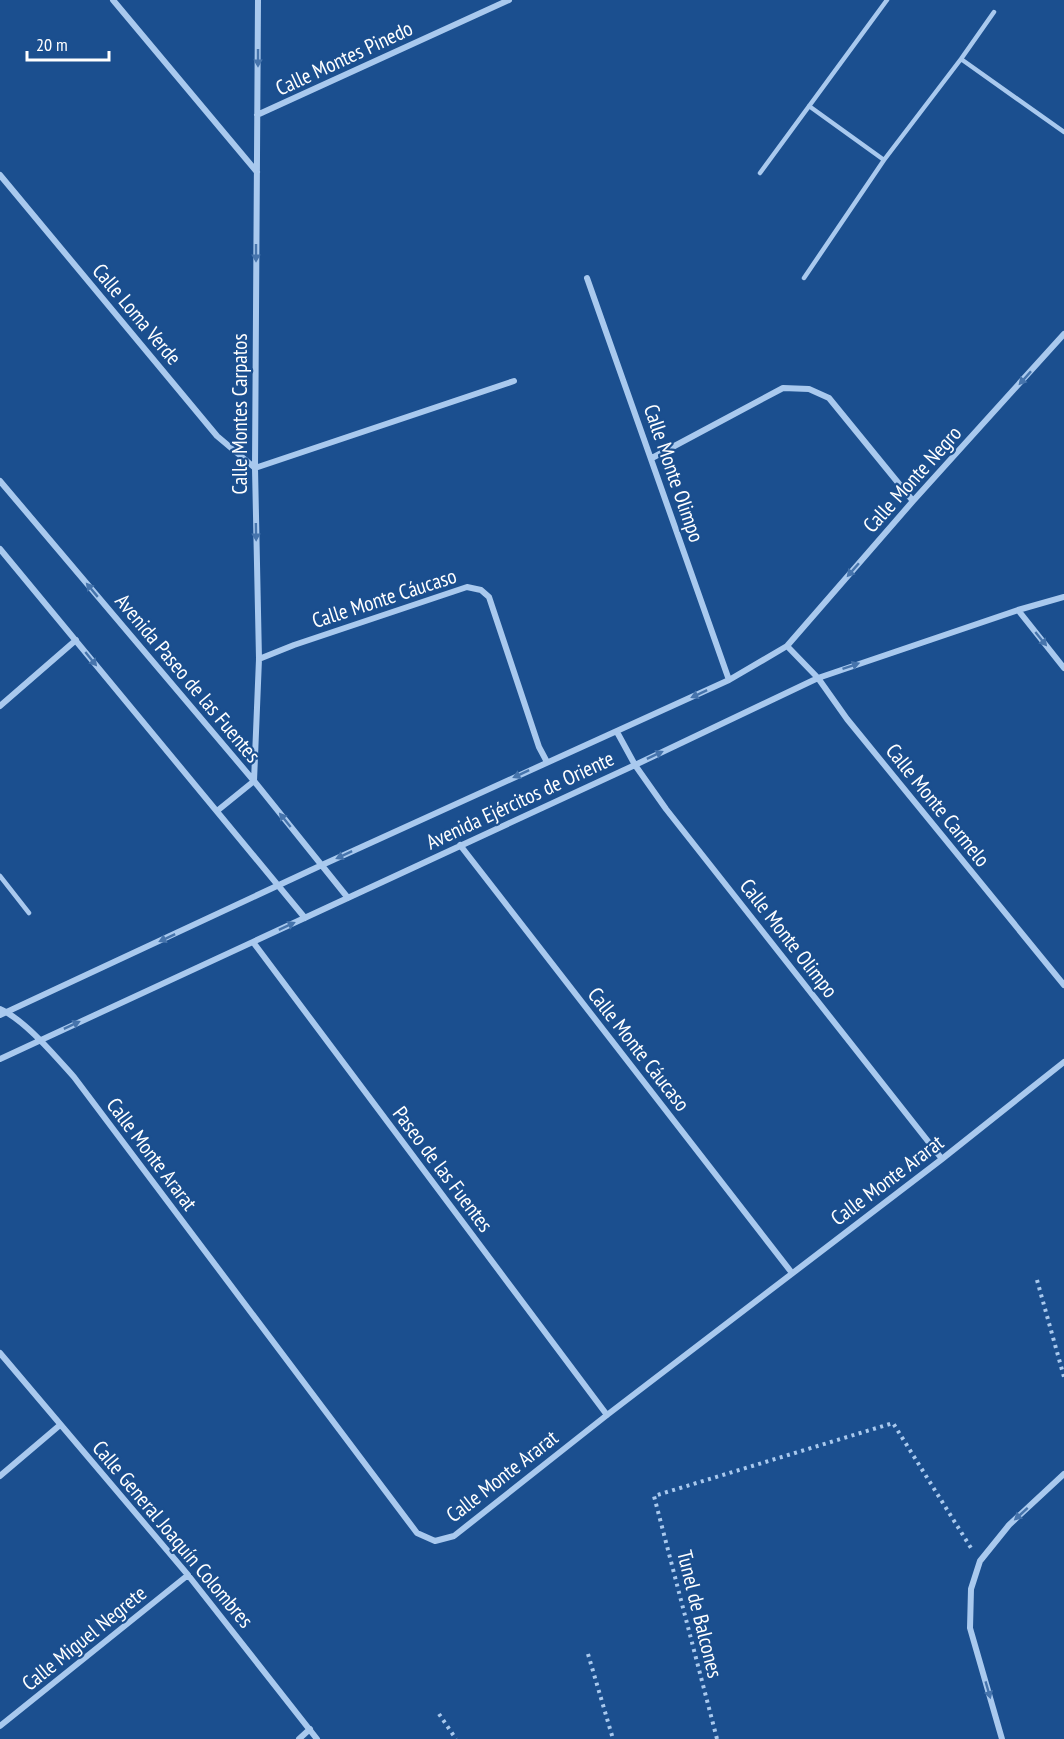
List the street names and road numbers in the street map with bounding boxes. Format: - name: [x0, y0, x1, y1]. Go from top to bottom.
- street label: Calle Montes Pinedo: [271, 14, 417, 102]
- street label: Calle Loma Verde: [87, 258, 187, 370]
- street label: Calle Montes Carpatos: [226, 334, 253, 494]
- street label: Calle Monte Olimpo: [638, 401, 710, 545]
- street label: Calle Monte Negro: [857, 420, 967, 538]
- street label: Calle Monte Cáucaso: [308, 562, 460, 634]
- street label: Avenida Paseo de las Fuentes: [109, 588, 267, 768]
- street label: Calle Monte Carmelo: [880, 738, 996, 872]
- street label: Avenida Ejércitos de Oriente: [422, 745, 618, 855]
- street label: Calle Monte Olimpo: [734, 873, 844, 1003]
- street label: Calle Monte Cáucaso: [582, 981, 696, 1117]
- street label: Calle Monte Ararat: [101, 1092, 203, 1216]
- street label: Paseo de las Fuentes: [387, 1101, 499, 1237]
- street label: Calle Monte Ararat: [825, 1129, 949, 1231]
- street label: Calle Monte Ararat: [441, 1424, 563, 1528]
- street label: Calle General Joaquín Colombres: [87, 1435, 259, 1633]
- street label: Tunel de Balcones: [671, 1547, 729, 1681]
- street label: Calle Miguel Negrete: [16, 1580, 152, 1696]

